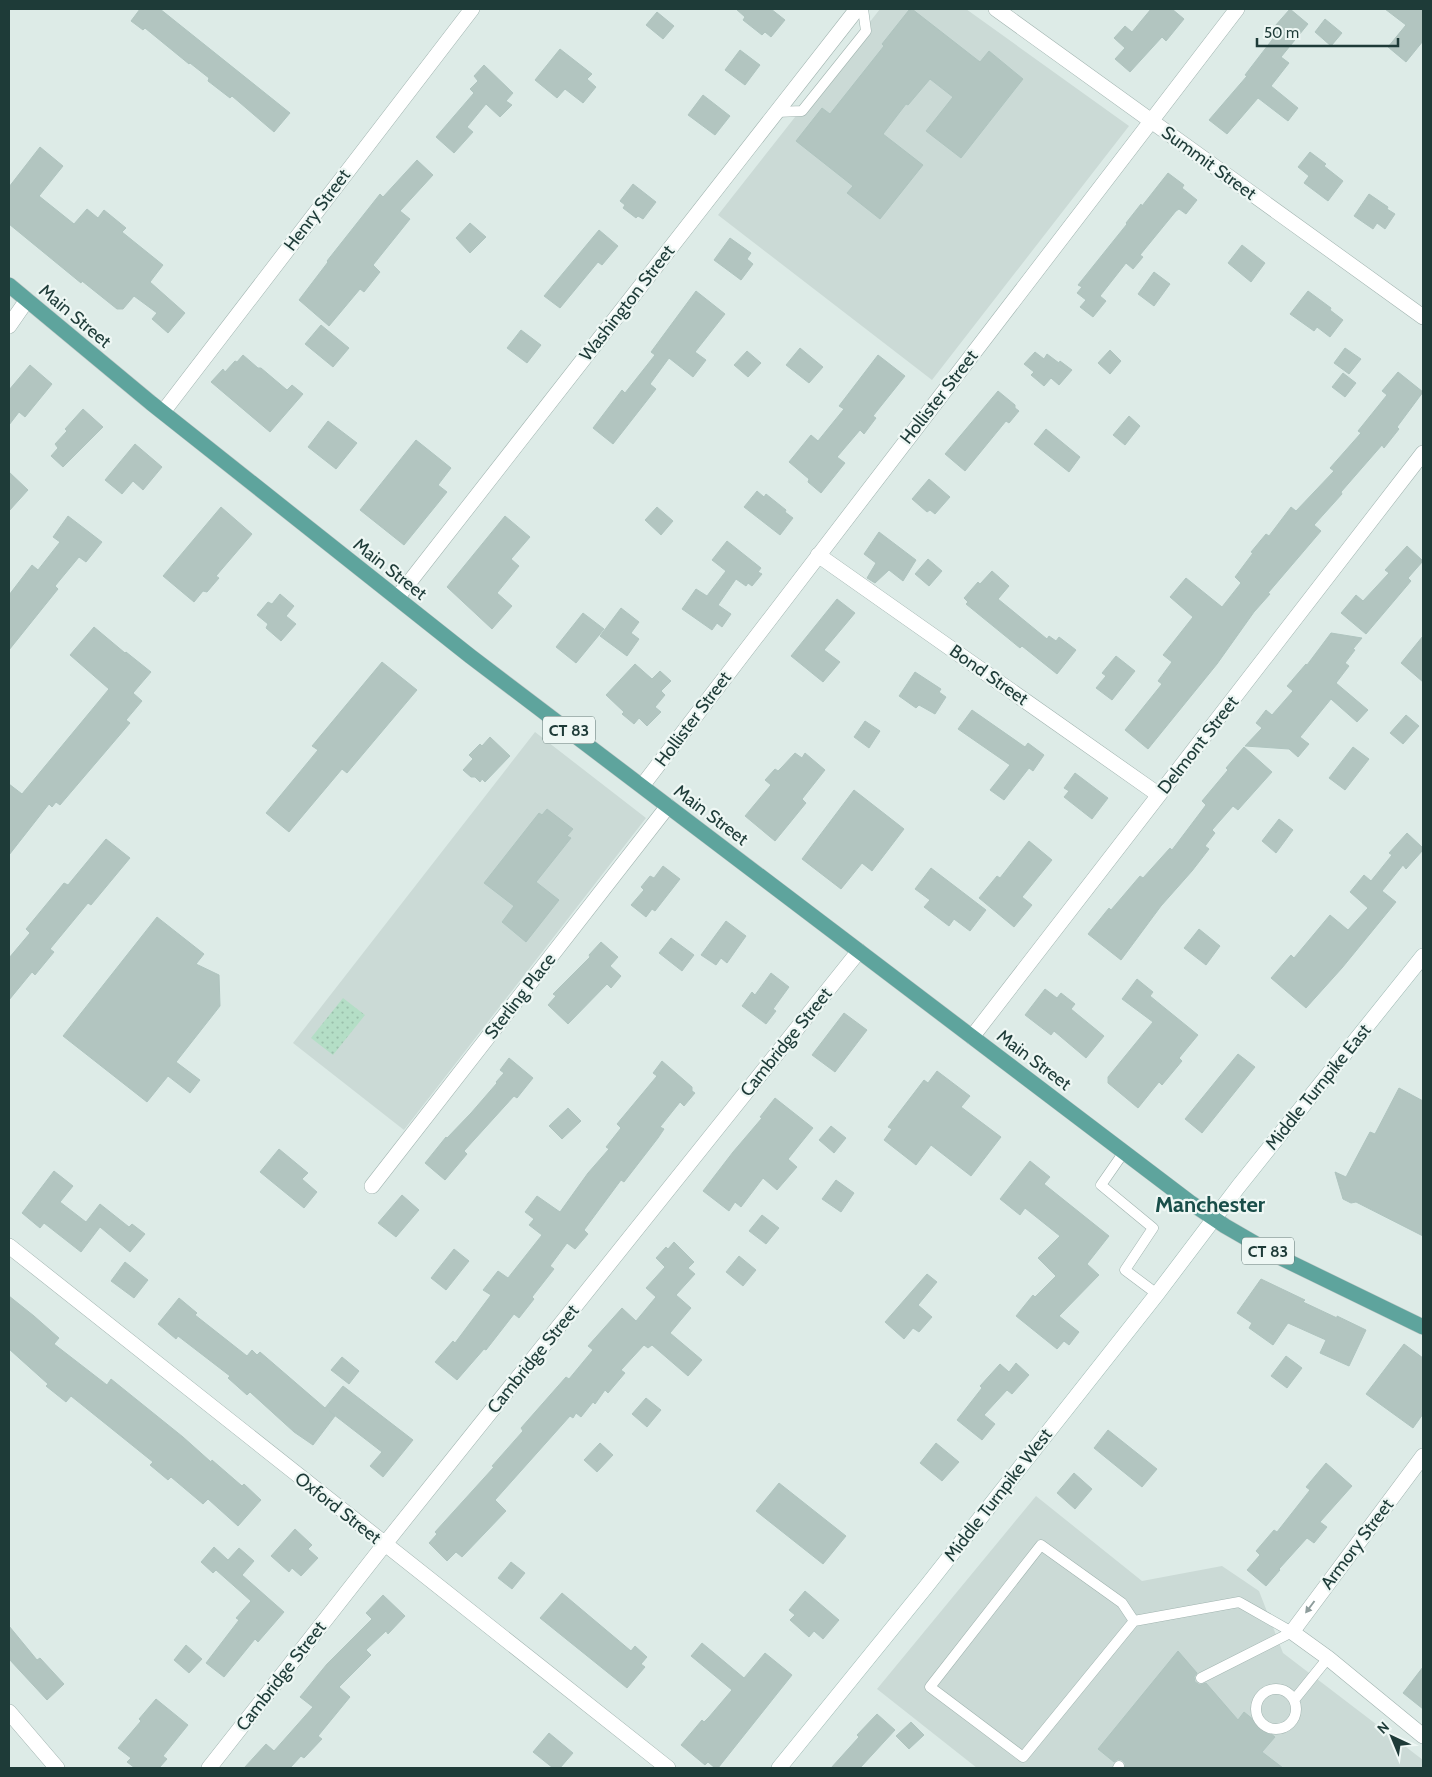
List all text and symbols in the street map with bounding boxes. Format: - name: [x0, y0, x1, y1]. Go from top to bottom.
- scale bar: [1257, 15, 1398, 47]
- text: 50 m: [1264, 24, 1299, 42]
- street label: Summit Street: [1157, 121, 1261, 205]
- street label: Henry Street: [279, 165, 355, 255]
- street label: Washington Street: [575, 241, 679, 365]
- street label: Main Street: [34, 280, 116, 352]
- street label: Hollister Street: [895, 346, 983, 448]
- street label: Main Street: [349, 533, 431, 605]
- street label: Bond Street: [945, 640, 1033, 710]
- street label: Hollister Street: [650, 667, 736, 771]
- street label: Delmont Street: [1153, 692, 1243, 798]
- road number: CT 83: [543, 716, 595, 744]
- street label: Main Street: [670, 780, 752, 850]
- street label: Sterling Place: [480, 949, 560, 1043]
- street label: Cambridge Street: [735, 983, 837, 1101]
- street label: Middle Turnpike East: [1260, 1020, 1376, 1154]
- street label: Main Street: [993, 1025, 1075, 1095]
- district label: Manchester: [1155, 1191, 1266, 1218]
- road number: CT 83: [1242, 1238, 1294, 1264]
- street label: Cambridge Street: [482, 1300, 584, 1418]
- street label: Middle Turnpike West: [939, 1424, 1057, 1566]
- street label: Oxford Street: [290, 1467, 386, 1549]
- street label: Armory Street: [1316, 1494, 1398, 1594]
- one-way arrow: [1305, 1600, 1315, 1614]
- street label: Cambridge Street: [231, 1617, 331, 1735]
- north arrow: [1367, 1712, 1417, 1762]
- text: N: [1373, 1718, 1393, 1738]

